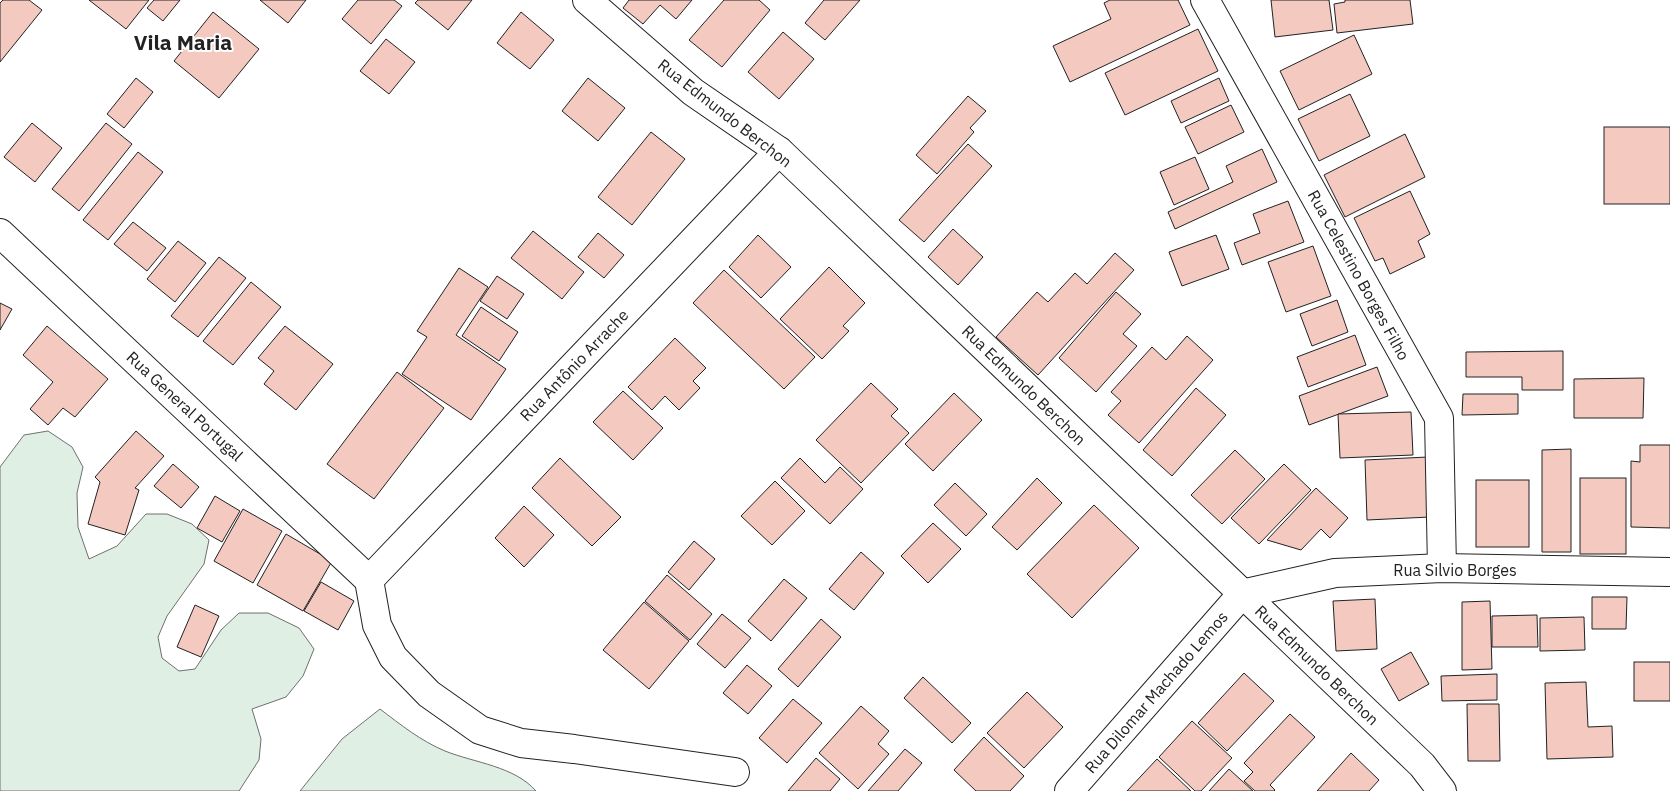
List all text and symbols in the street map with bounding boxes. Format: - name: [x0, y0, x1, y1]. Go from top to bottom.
- district label: Vila Maria: [134, 28, 232, 56]
- street label: Rua Edmundo Berchon: [654, 54, 796, 172]
- street label: Rua Celestino Borges Filho: [1304, 186, 1414, 364]
- street label: Rua Antônio Arrache: [515, 305, 633, 425]
- street label: Rua Edmundo Berchon: [958, 321, 1090, 449]
- street label: Rua General Portugal: [123, 347, 247, 465]
- street label: Rua Silvio Borges: [1393, 560, 1517, 580]
- street label: Rua Edmundo Berchon: [1251, 601, 1383, 729]
- street label: Rua Dilomar Machado Lemos: [1080, 607, 1232, 777]

